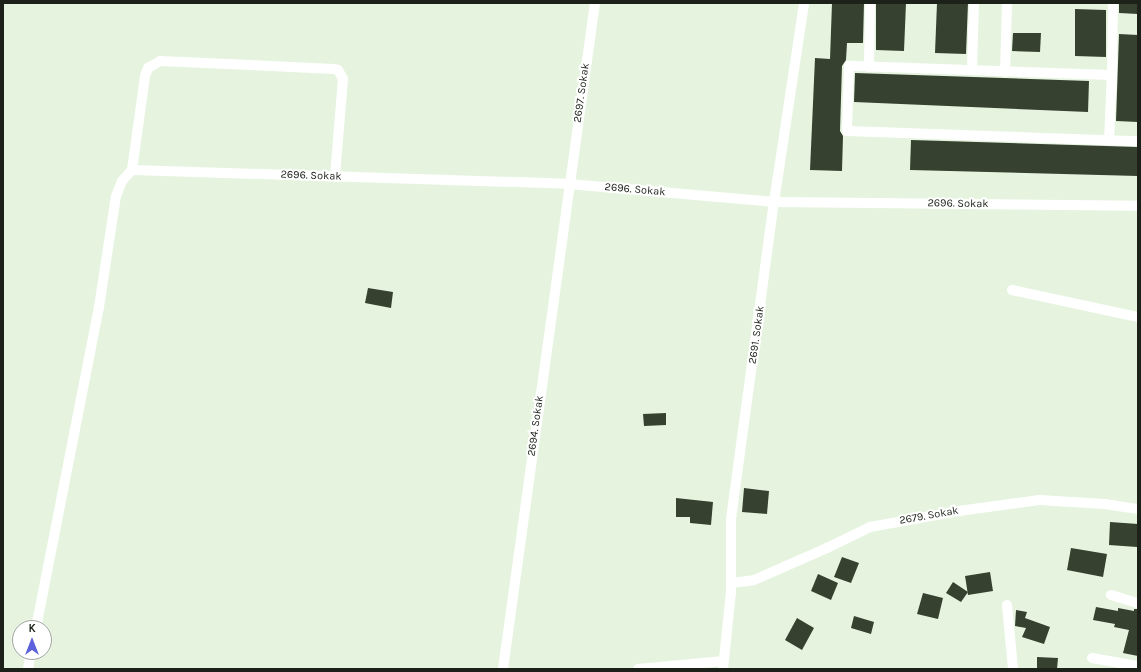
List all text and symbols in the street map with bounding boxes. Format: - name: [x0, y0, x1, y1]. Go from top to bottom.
- street label: 2697. Sokak: [571, 62, 593, 124]
- street label: 2696. Sokak: [280, 168, 342, 184]
- street label: 2696. Sokak: [604, 181, 666, 199]
- street label: 2696. Sokak: [927, 197, 989, 211]
- street label: 2691. Sokak: [746, 305, 768, 365]
- street label: 2694. Sokak: [525, 395, 547, 457]
- street label: 2679. Sokak: [898, 504, 960, 528]
- north arrow: [12, 620, 52, 660]
- text: K: [28, 622, 36, 635]

